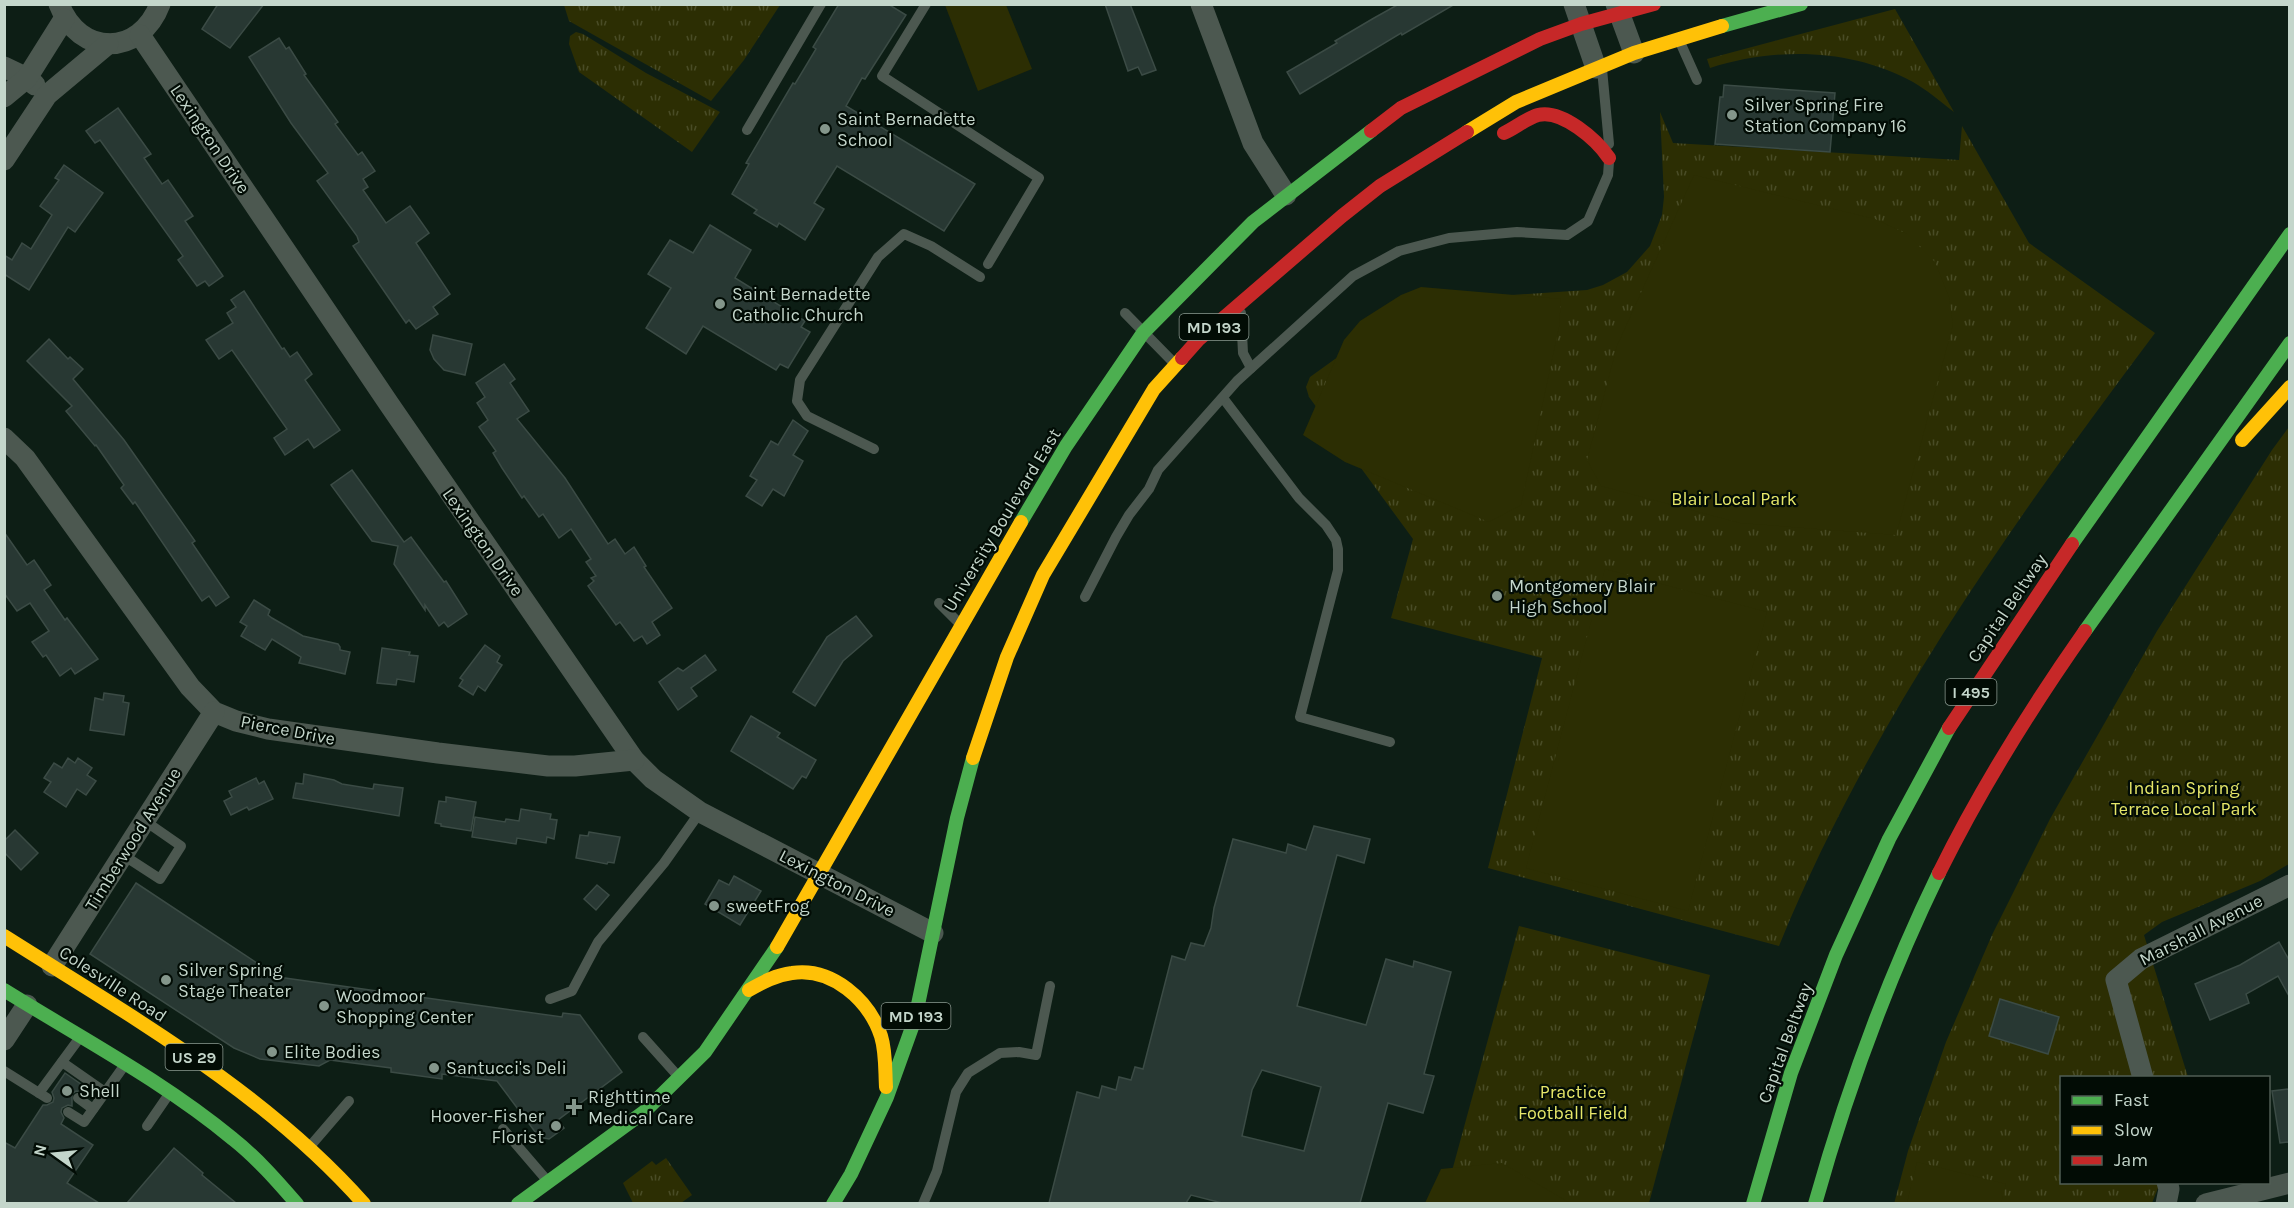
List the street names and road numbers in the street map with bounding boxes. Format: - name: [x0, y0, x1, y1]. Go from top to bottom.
- street label: Lexington Drive: [165, 80, 255, 198]
- road number: MD 193: [1180, 314, 1248, 340]
- street label: University Boulevard East: [939, 424, 1066, 616]
- street label: Lexington Drive: [438, 484, 528, 600]
- street label: Capital Beltway: [1963, 549, 2052, 667]
- road number: I 495: [1946, 679, 1996, 705]
- street label: Pierce Drive: [239, 710, 337, 750]
- street label: Timberwood Avenue: [80, 763, 186, 915]
- street label: Lexington Drive: [775, 844, 899, 922]
- street label: Marshall Avenue: [2136, 889, 2266, 971]
- street label: Colesville Road: [55, 941, 171, 1027]
- street label: Capital Beltway: [1753, 979, 1817, 1106]
- road number: MD 193: [882, 1003, 950, 1029]
- road number: US 29: [166, 1044, 222, 1070]

